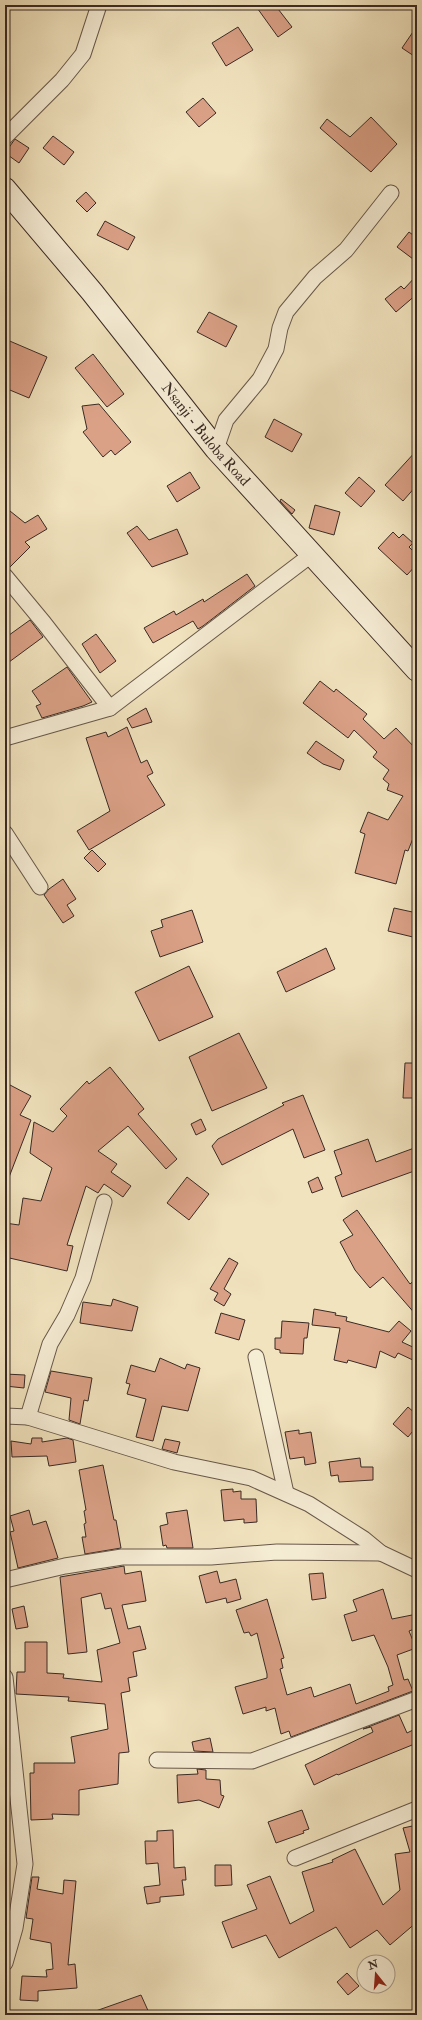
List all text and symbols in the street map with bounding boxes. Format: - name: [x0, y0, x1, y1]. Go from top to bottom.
- street label: Nsanji - Buloba Road: [157, 378, 255, 490]
- north arrow: [356, 1954, 396, 1994]
- text: N: [366, 1957, 381, 1973]

